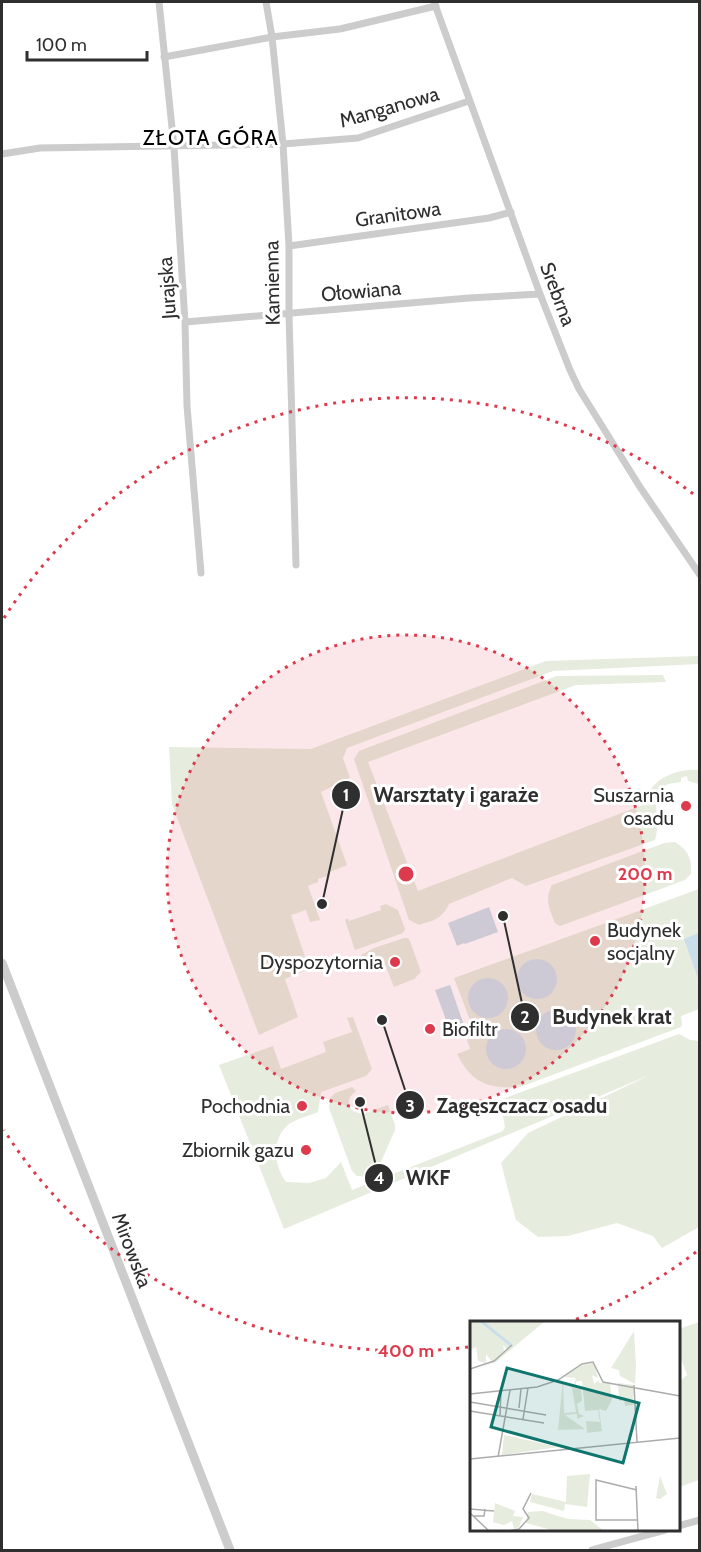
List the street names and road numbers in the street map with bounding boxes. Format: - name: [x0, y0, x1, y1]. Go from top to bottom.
- street label: Manganowa: [336, 81, 442, 133]
- street label: Granitowa: [354, 196, 443, 232]
- street label: Kamienna: [259, 240, 285, 326]
- street label: Jurajska: [153, 256, 181, 321]
- street label: Srebrna: [535, 259, 581, 330]
- street label: Ołowiana: [320, 276, 402, 306]
- street label: Mirowska: [107, 1209, 157, 1291]

